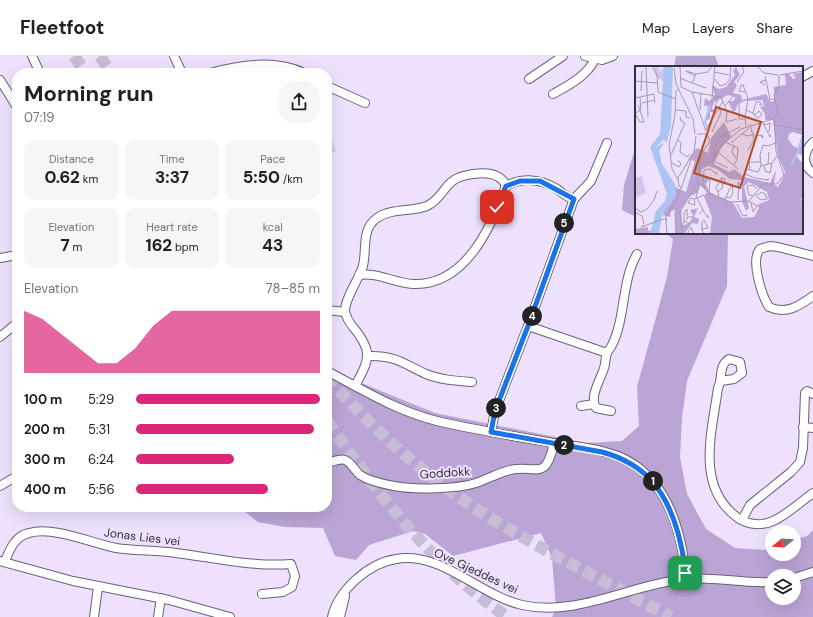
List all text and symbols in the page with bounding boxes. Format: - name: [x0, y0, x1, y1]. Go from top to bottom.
- text: Fleetfoot: [20, 15, 104, 40]
- text: Map: [642, 19, 670, 37]
- text: Layers: [692, 19, 734, 37]
- text: Share: [756, 19, 793, 37]
- inset map: [635, 66, 803, 234]
- text: Morning run: [24, 79, 154, 108]
- button: share: [278, 81, 320, 123]
- text: 07:19: [24, 109, 55, 126]
- text: Distance: [49, 152, 94, 166]
- text: Time: [160, 152, 184, 166]
- text: Pace: [260, 152, 285, 166]
- text: 0.62: [44, 166, 80, 188]
- text: 3:37: [155, 166, 189, 188]
- text: 5:50: [243, 166, 280, 188]
- text: km: [80, 172, 98, 186]
- text: /km: [280, 172, 303, 186]
- pin: [480, 190, 514, 224]
- icon: check: [486, 196, 508, 218]
- pin: 5: [554, 213, 574, 233]
- text: 5: [561, 216, 567, 230]
- text: Elevation: [48, 220, 94, 234]
- text: Heart rate: [146, 220, 198, 234]
- text: kcal: [263, 220, 283, 234]
- text: 7: [60, 234, 70, 256]
- text: 162: [145, 234, 172, 256]
- text: 43: [262, 234, 283, 256]
- text: m: [70, 240, 82, 254]
- text: bpm: [172, 240, 199, 254]
- text: Elevation: [24, 280, 78, 297]
- text: 78–85 m: [266, 280, 320, 297]
- pin: 4: [522, 306, 542, 326]
- text: 4: [528, 309, 536, 323]
- text: 100 m: [24, 391, 62, 408]
- text: 5:29: [88, 391, 114, 408]
- pin: 3: [486, 398, 506, 418]
- text: 3: [493, 401, 499, 415]
- text: 200 m: [24, 421, 65, 438]
- text: 5:31: [88, 421, 110, 438]
- pin: 2: [554, 435, 574, 455]
- text: 2: [561, 438, 567, 452]
- text: 300 m: [24, 451, 65, 468]
- text: 6:24: [88, 451, 114, 468]
- street label: Goddokk: [419, 463, 471, 483]
- pin: 1: [643, 471, 663, 491]
- text: 1: [651, 474, 655, 488]
- text: 400 m: [24, 481, 66, 498]
- text: 5:56: [88, 481, 115, 498]
- street label: Jonas Lies vei: [103, 524, 181, 550]
- north arrow: [765, 525, 801, 561]
- map controls: [765, 525, 801, 605]
- street label: Ove Gjeddes vei: [431, 545, 521, 598]
- pin: [668, 556, 702, 590]
- icon: arrive: [674, 562, 696, 584]
- button: layers: [765, 569, 801, 605]

